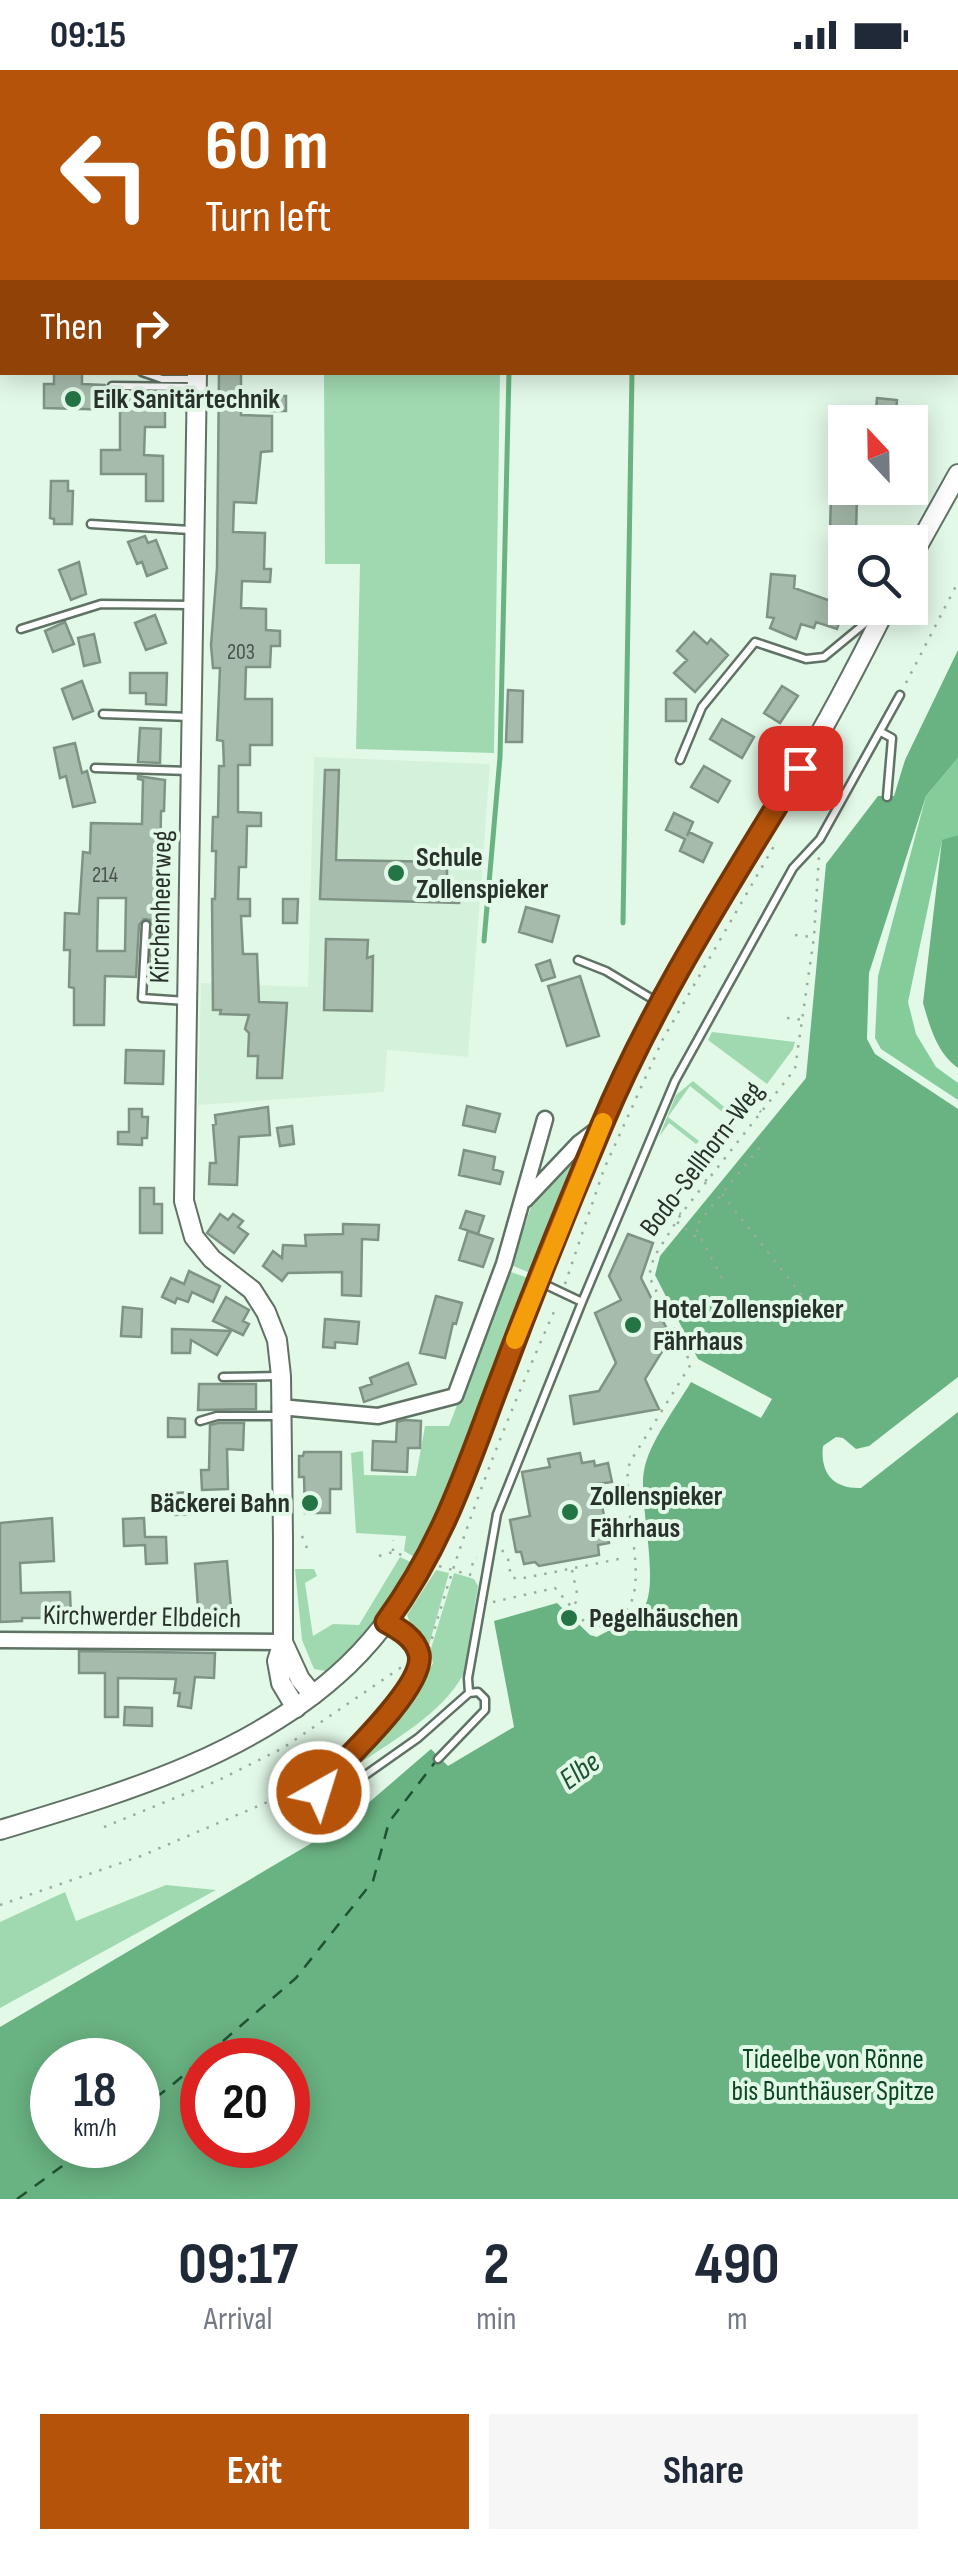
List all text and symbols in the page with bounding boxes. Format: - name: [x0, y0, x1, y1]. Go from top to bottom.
- text: 09:15: [50, 13, 126, 58]
- text: 60 m: [205, 105, 329, 189]
- icon: left: [40, 110, 170, 240]
- text: Turn left: [205, 190, 331, 245]
- icon: right: [123, 300, 178, 355]
- text: Then: [40, 305, 103, 350]
- place label: Eilk Sanitärtechnik: [93, 383, 280, 416]
- marker: Eilk Sanitärtechnik: [62, 388, 84, 410]
- north arrow: [828, 405, 928, 505]
- map controls: [828, 405, 928, 625]
- button: search: [828, 525, 928, 625]
- house number: 203: [227, 639, 255, 666]
- pin: [758, 726, 843, 811]
- icon: arrive: [773, 741, 828, 796]
- street label: Kirchenheerweg: [143, 830, 179, 984]
- place label: Schule Zollenspieker: [416, 841, 549, 906]
- house number: 214: [92, 862, 118, 889]
- marker: Schule Zollenspieker: [385, 862, 407, 884]
- street label: Bodo-Sellhorn-Weg: [633, 1075, 771, 1243]
- place label: Hotel Zollenspieker Fährhaus: [653, 1293, 844, 1358]
- marker: Hotel Zollenspieker Fährhaus: [622, 1314, 644, 1336]
- place label: Zollenspieker Fährhaus: [590, 1480, 723, 1545]
- place label: Bäckerei Bahn: [150, 1487, 290, 1520]
- marker: Bäckerei Bahn: [299, 1492, 321, 1514]
- marker: Zollenspieker Fährhaus: [559, 1501, 581, 1523]
- street label: Kirchwerder Elbdeich: [43, 1599, 241, 1635]
- place label: Pegelhäuschen: [589, 1602, 738, 1635]
- marker: Pegelhäuschen: [558, 1607, 580, 1629]
- position arrow: [267, 1740, 371, 1844]
- water label: Elbe: [553, 1744, 608, 1798]
- speed limit sign: 20: [180, 2038, 310, 2168]
- park label: Tideelbe von Rönne bis Bunthäuser Spitze: [732, 2043, 934, 2108]
- text: 18: [73, 2061, 117, 2121]
- text: km/h: [73, 2113, 117, 2144]
- text: 09:17: [178, 2229, 298, 2301]
- text: 2: [483, 2229, 509, 2301]
- text: 490: [695, 2229, 780, 2301]
- text: Arrival: [204, 2300, 273, 2339]
- text: min: [476, 2300, 516, 2339]
- text: m: [727, 2300, 747, 2339]
- button: Exit: [40, 2414, 469, 2529]
- button: Share: [489, 2414, 918, 2529]

